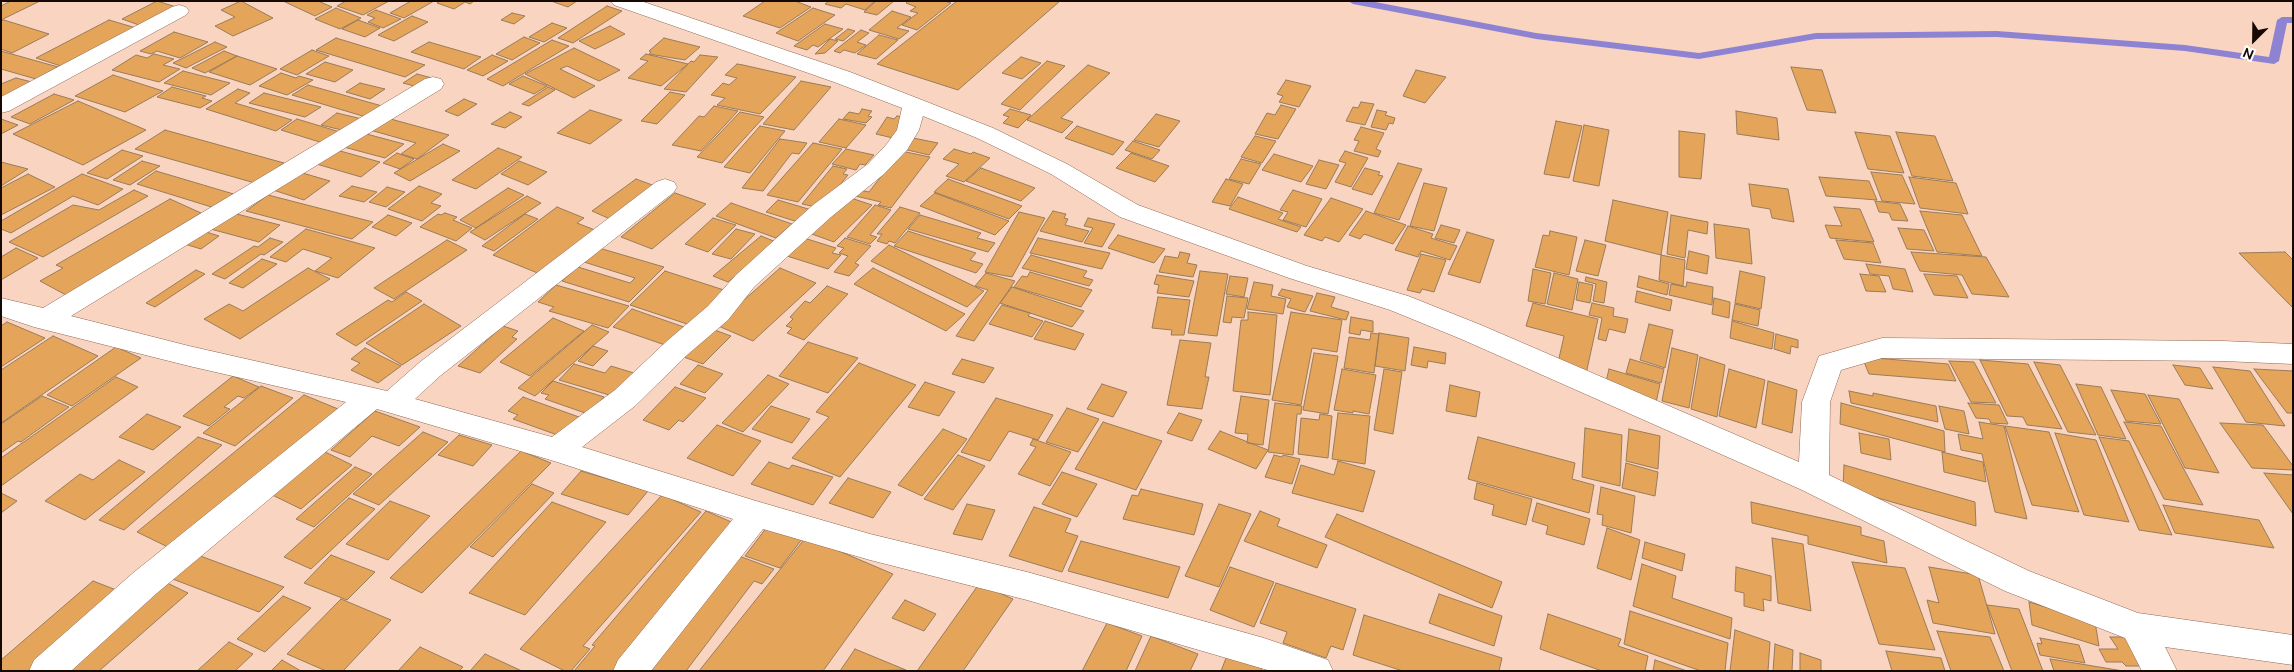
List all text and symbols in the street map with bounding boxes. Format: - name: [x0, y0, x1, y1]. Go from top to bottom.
- north arrow: [2229, 15, 2279, 65]
- text: N: [2240, 44, 2256, 63]

